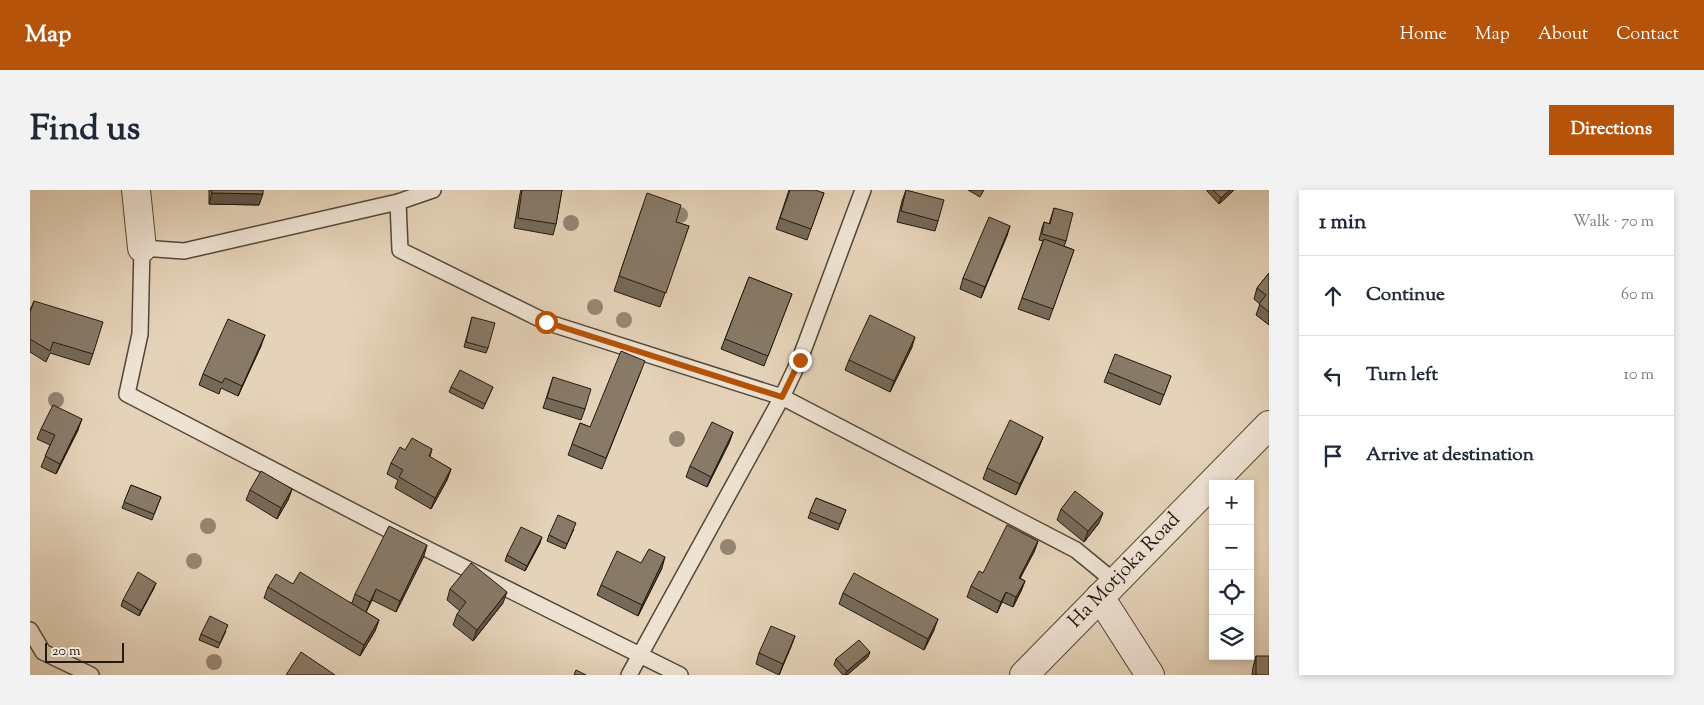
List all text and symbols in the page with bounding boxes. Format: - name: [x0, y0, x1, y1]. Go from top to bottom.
- text: Map: [25, 18, 71, 52]
- text: Home: [1400, 22, 1447, 48]
- text: Map: [1475, 22, 1510, 48]
- text: About: [1538, 22, 1588, 48]
- text: Contact: [1616, 22, 1679, 48]
- text: Find us: [30, 105, 140, 156]
- button: Directions: [1549, 105, 1674, 155]
- text: 1 min: [1319, 208, 1366, 238]
- text: Walk · 70 m: [1573, 211, 1654, 234]
- icon: ahead: [1319, 282, 1347, 310]
- text: Continue: [1366, 282, 1445, 309]
- text: 60 m: [1621, 284, 1654, 307]
- route start: [535, 311, 558, 334]
- route end: [789, 349, 812, 372]
- icon: left: [1319, 362, 1347, 390]
- text: Turn left: [1366, 362, 1438, 389]
- text: 10 m: [1624, 364, 1654, 387]
- icon: arrive: [1319, 442, 1347, 470]
- text: Arrive at destination: [1366, 442, 1534, 469]
- map controls: [1209, 480, 1254, 660]
- button: +: [1209, 480, 1254, 525]
- street label: Ha Motjoka Road: [1062, 507, 1188, 635]
- button: −: [1209, 525, 1254, 570]
- button: locate: [1209, 570, 1254, 615]
- button: layers: [1209, 615, 1254, 660]
- scale bar: [45, 640, 124, 663]
- text: 20 m: [52, 642, 81, 662]

